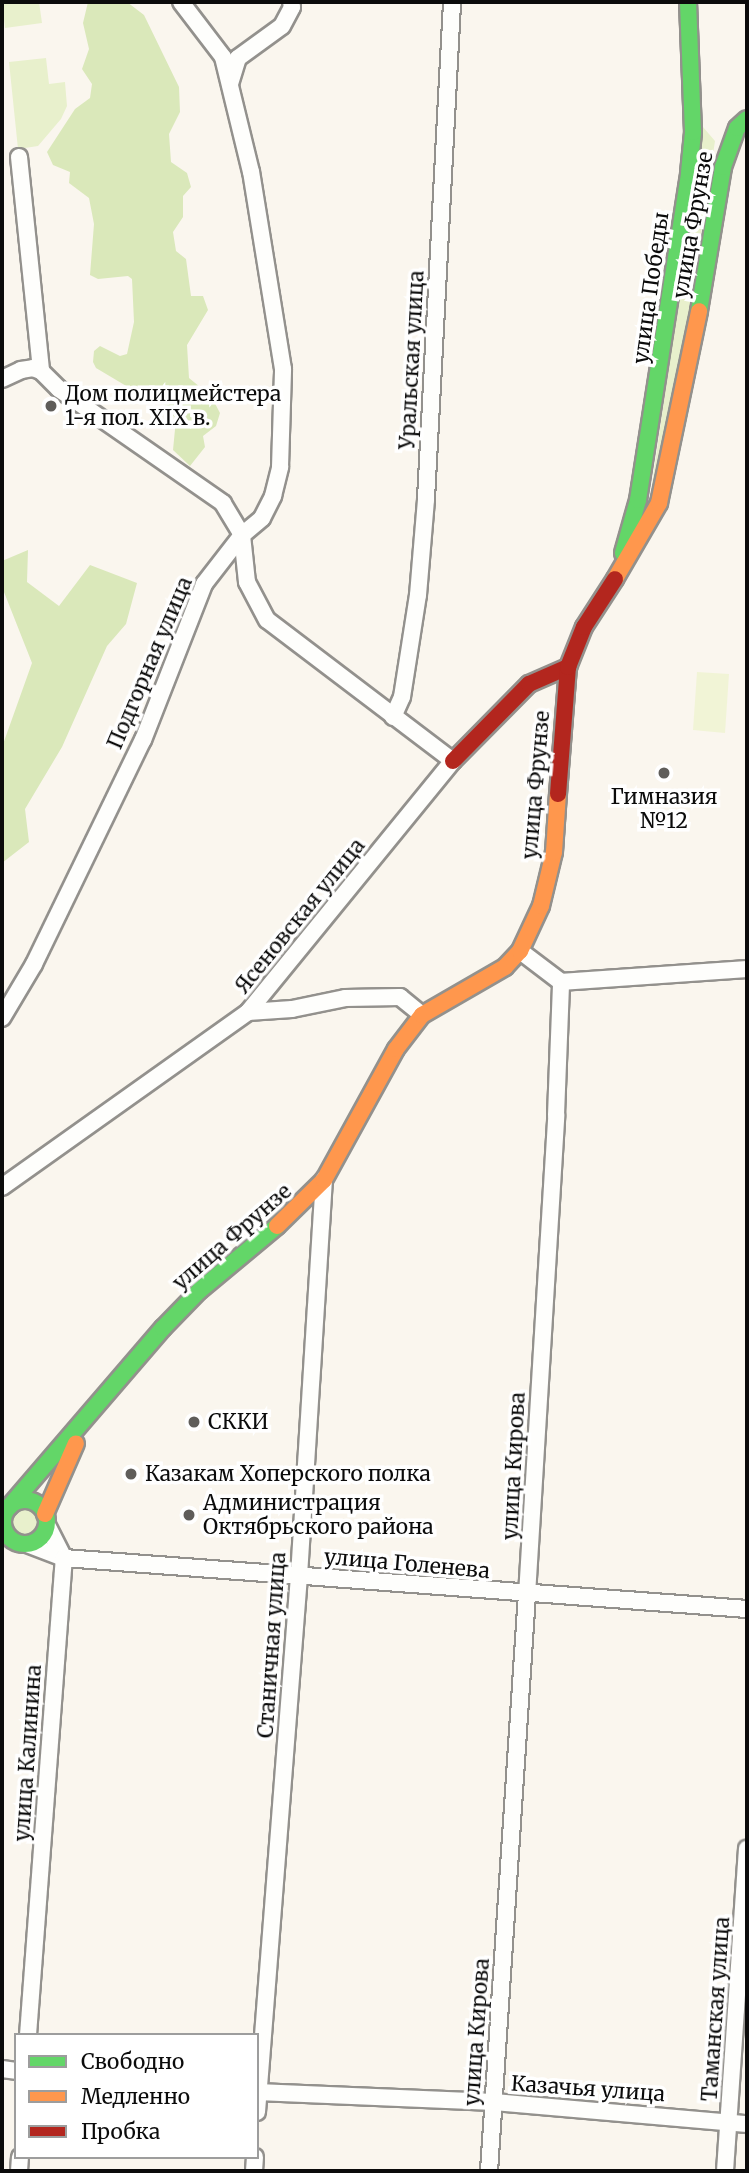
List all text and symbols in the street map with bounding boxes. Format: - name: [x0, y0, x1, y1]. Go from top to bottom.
- street label: улица Фрунзе: [668, 150, 718, 300]
- street label: улица Победы: [628, 210, 674, 366]
- street label: Уральская улица: [395, 270, 429, 450]
- place label: Дом полицмейстера 1-я пол. XIX в.: [65, 381, 281, 431]
- marker: Дом полицмейстера 1-я пол. XIX в.: [43, 398, 59, 414]
- street label: Подгорная улица: [102, 573, 198, 753]
- street label: улица Фрунзе: [517, 710, 555, 860]
- marker: Гимназия №12: [656, 765, 672, 781]
- place label: Гимназия №12: [610, 784, 718, 834]
- street label: Ясеновская улица: [230, 833, 370, 999]
- street label: улица Фрунзе: [168, 1179, 296, 1295]
- street label: улица Кирова: [498, 1391, 530, 1541]
- place label: СККИ: [208, 1409, 269, 1435]
- marker: СККИ: [186, 1414, 202, 1430]
- place label: Казакам Хоперского полка: [145, 1461, 431, 1487]
- marker: Казакам Хоперского полка: [123, 1466, 139, 1482]
- place label: Администрация Октябрьского района: [203, 1490, 434, 1540]
- marker: Администрация Октябрьского района: [181, 1507, 197, 1523]
- street label: улица Голенева: [323, 1544, 491, 1584]
- street label: Станичная улица: [253, 1551, 291, 1739]
- street label: улица Калинина: [9, 1664, 47, 1842]
- street label: Таманская улица: [697, 1916, 735, 2102]
- street label: улица Кирова: [459, 1957, 495, 2107]
- legend: [14, 2033, 259, 2159]
- text: Свободно: [81, 2048, 184, 2075]
- street label: Казачья улица: [510, 2071, 666, 2107]
- text: Медленно: [81, 2083, 190, 2110]
- text: Пробка: [81, 2118, 160, 2145]

